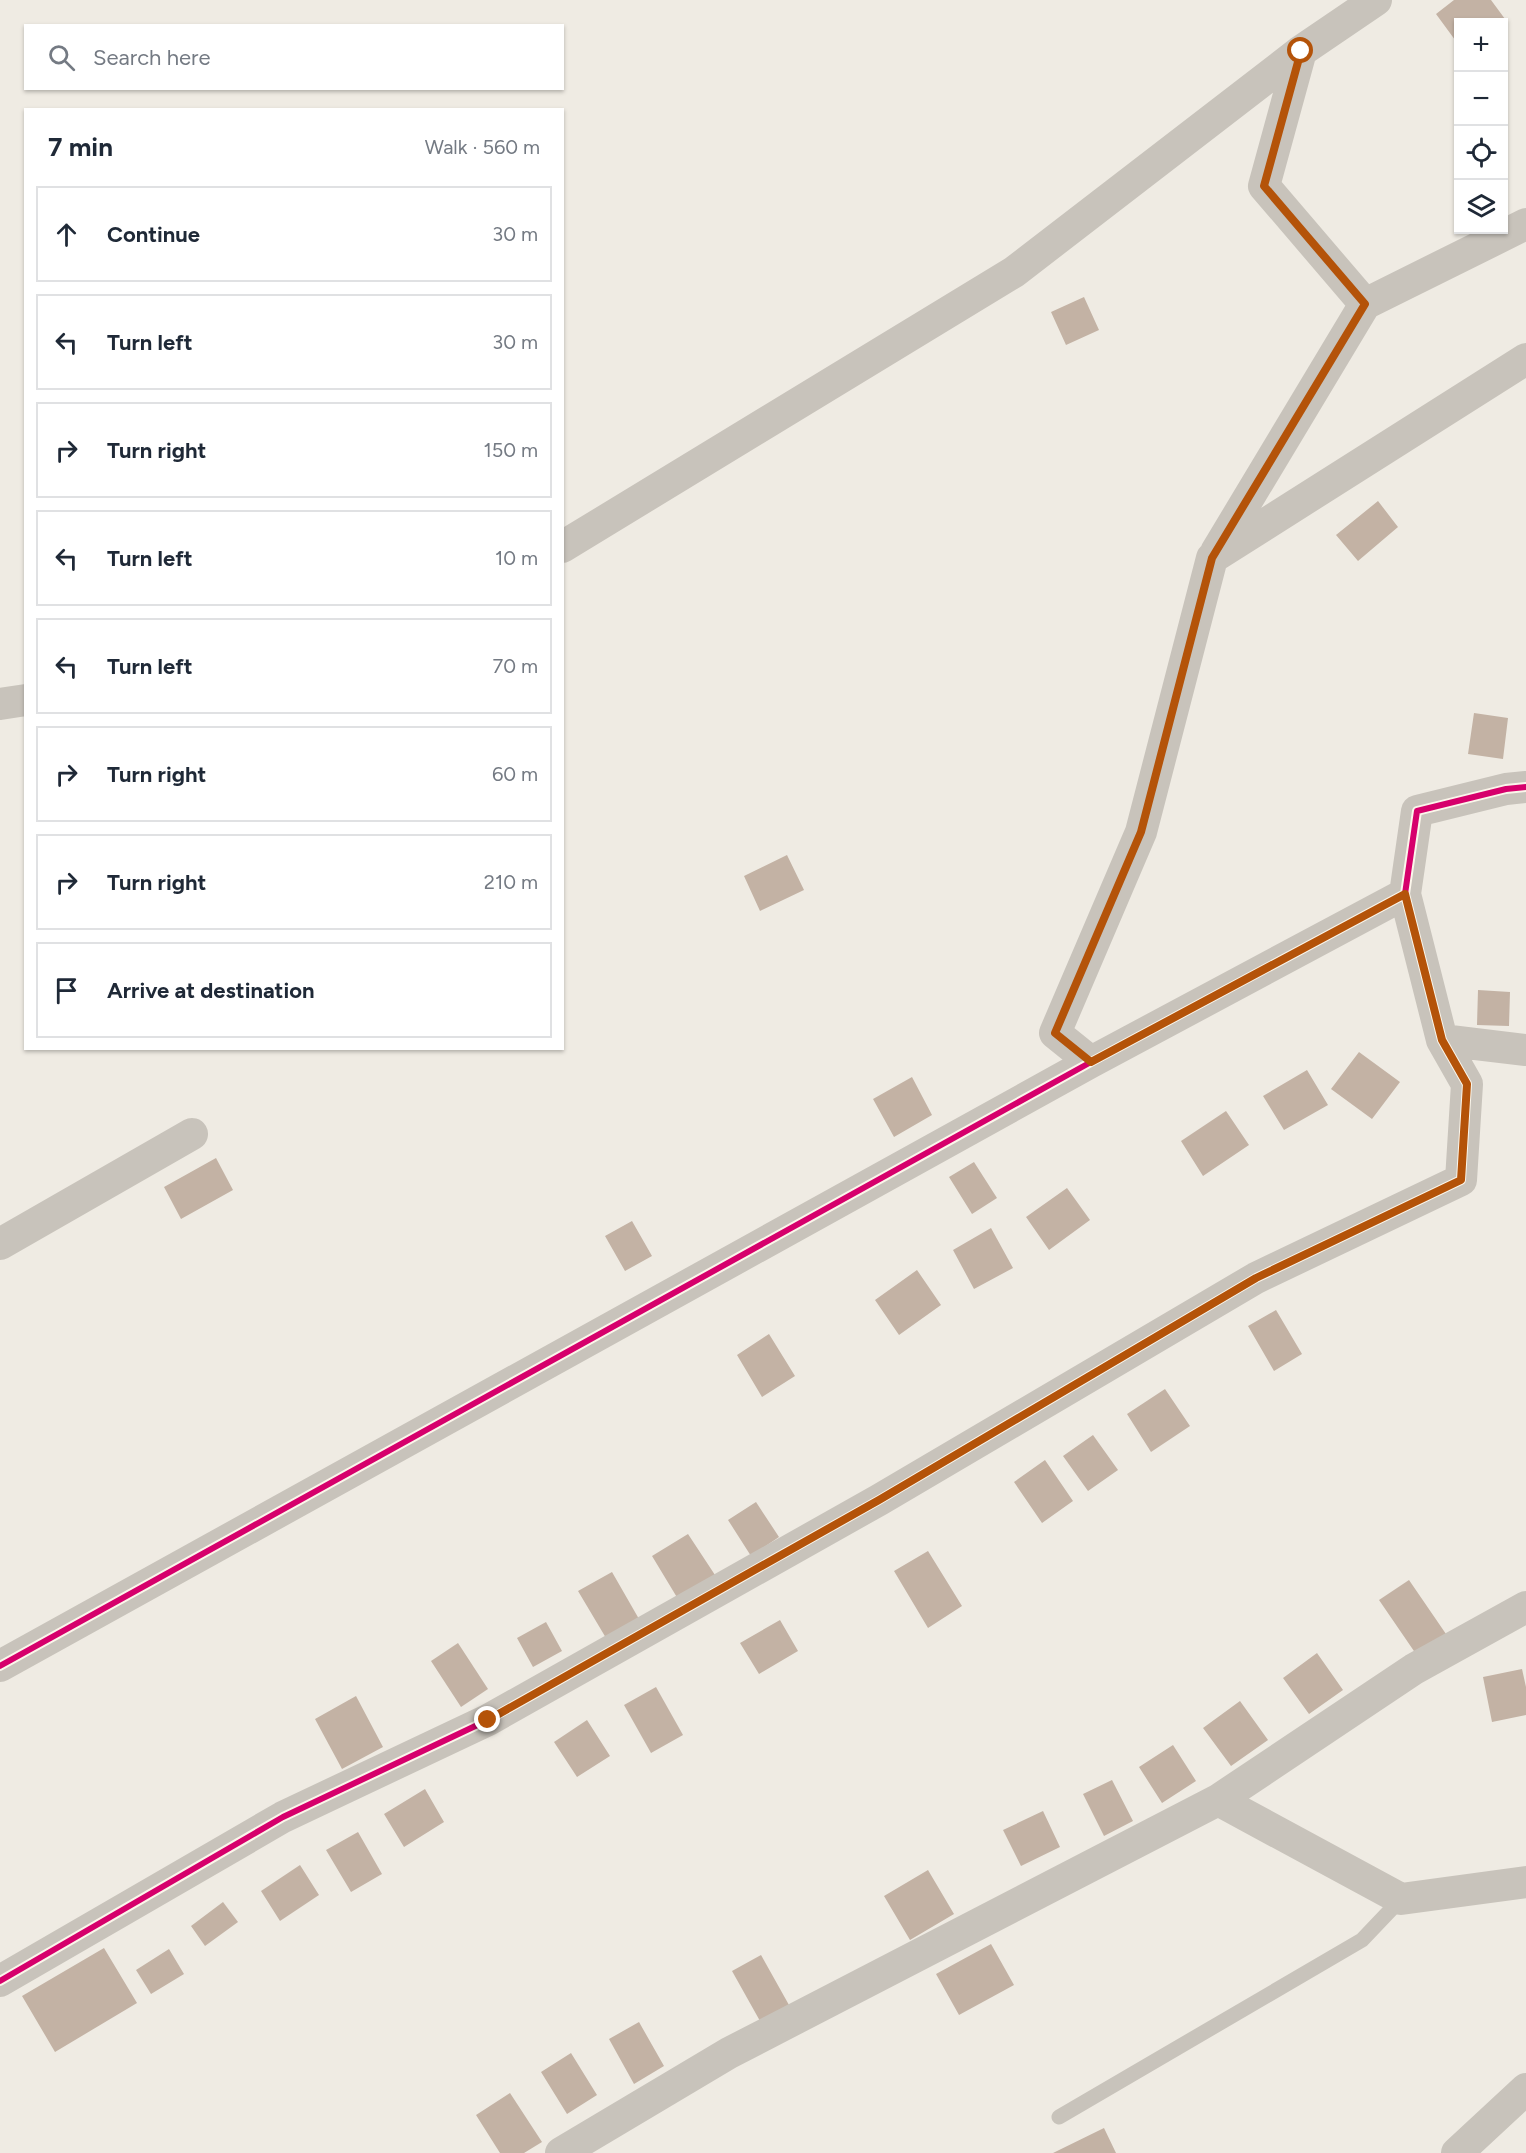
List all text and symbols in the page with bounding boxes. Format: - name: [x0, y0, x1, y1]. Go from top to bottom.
- map controls: [1454, 18, 1508, 234]
- button: +: [1454, 18, 1508, 72]
- search box: [24, 24, 564, 90]
- route start: [1287, 37, 1313, 63]
- icon: search: [45, 41, 78, 74]
- text: Search here: [93, 44, 211, 71]
- button: −: [1454, 72, 1508, 126]
- button: locate: [1454, 126, 1508, 180]
- text: 7 min: [48, 131, 113, 163]
- text: Walk · 560 m: [425, 135, 540, 159]
- button: layers: [1454, 180, 1508, 234]
- icon: ahead: [50, 218, 83, 251]
- text: Continue: [107, 221, 200, 248]
- text: 30 m: [492, 222, 538, 246]
- icon: left: [50, 326, 83, 359]
- text: Turn left: [107, 329, 193, 356]
- text: 30 m: [492, 330, 538, 354]
- icon: right: [50, 434, 83, 467]
- text: Turn right: [107, 437, 206, 464]
- text: 150 m: [483, 438, 538, 462]
- icon: left: [50, 542, 83, 575]
- text: Turn left: [107, 545, 193, 572]
- text: 10 m: [495, 546, 538, 570]
- icon: left: [50, 650, 83, 683]
- text: Turn left: [107, 653, 193, 680]
- text: 70 m: [492, 654, 538, 678]
- icon: right: [50, 758, 83, 791]
- text: Turn right: [107, 761, 206, 788]
- text: 60 m: [492, 762, 538, 786]
- icon: right: [50, 866, 83, 899]
- text: Turn right: [107, 869, 206, 896]
- text: 210 m: [484, 870, 538, 894]
- icon: arrive: [50, 974, 83, 1007]
- text: Arrive at destination: [107, 977, 315, 1004]
- route end: [474, 1706, 500, 1732]

